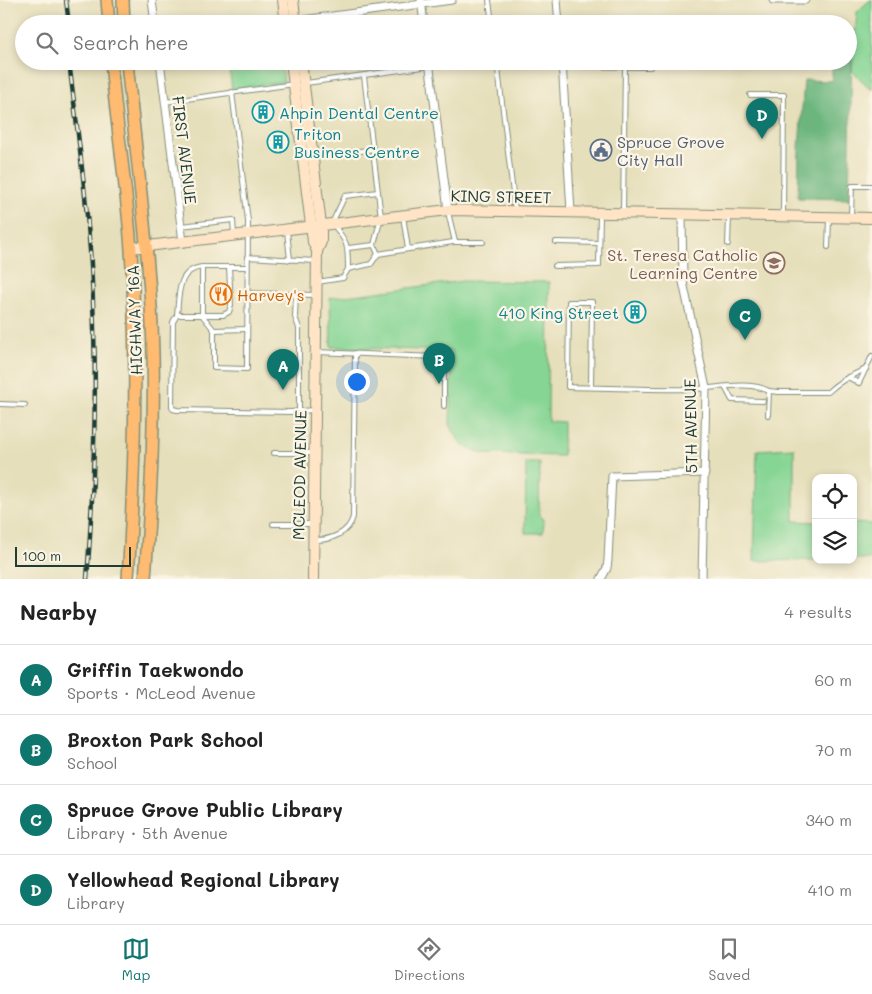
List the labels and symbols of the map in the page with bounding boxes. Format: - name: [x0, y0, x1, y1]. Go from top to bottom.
- street label: FIRST AVENUE: [168, 95, 202, 205]
- pin: D: [746, 98, 778, 139]
- building icon: Ahpin Dental Centre: [251, 100, 275, 124]
- place label: Ahpin Dental Centre: [279, 102, 439, 123]
- place label: Triton Business Centre: [294, 123, 420, 162]
- building icon: Triton Business Centre: [266, 130, 290, 154]
- place label: Spruce Grove City Hall: [617, 131, 725, 170]
- public building icon: Spruce Grove City Hall: [589, 138, 613, 162]
- street label: KING STREET: [450, 185, 552, 207]
- place label: St. Teresa Catholic Learning Centre: [607, 244, 758, 283]
- school or university icon: St. Teresa Catholic Learning Centre: [762, 251, 786, 275]
- street label: HIGHWAY 16A: [122, 265, 146, 375]
- restaurant icon: Harvey's: [209, 282, 233, 306]
- place label: Harvey's: [237, 284, 304, 305]
- pin: C: [729, 299, 761, 340]
- building icon: 410 King Street: [623, 300, 647, 324]
- place label: 410 King Street: [499, 302, 619, 323]
- pin: B: [423, 343, 455, 384]
- pin: A: [267, 349, 299, 390]
- your location: [344, 369, 370, 395]
- street label: 5TH AVENUE: [679, 379, 701, 473]
- street label: MCLEOD AVENUE: [287, 410, 311, 540]
- scale bar: [15, 544, 131, 567]

